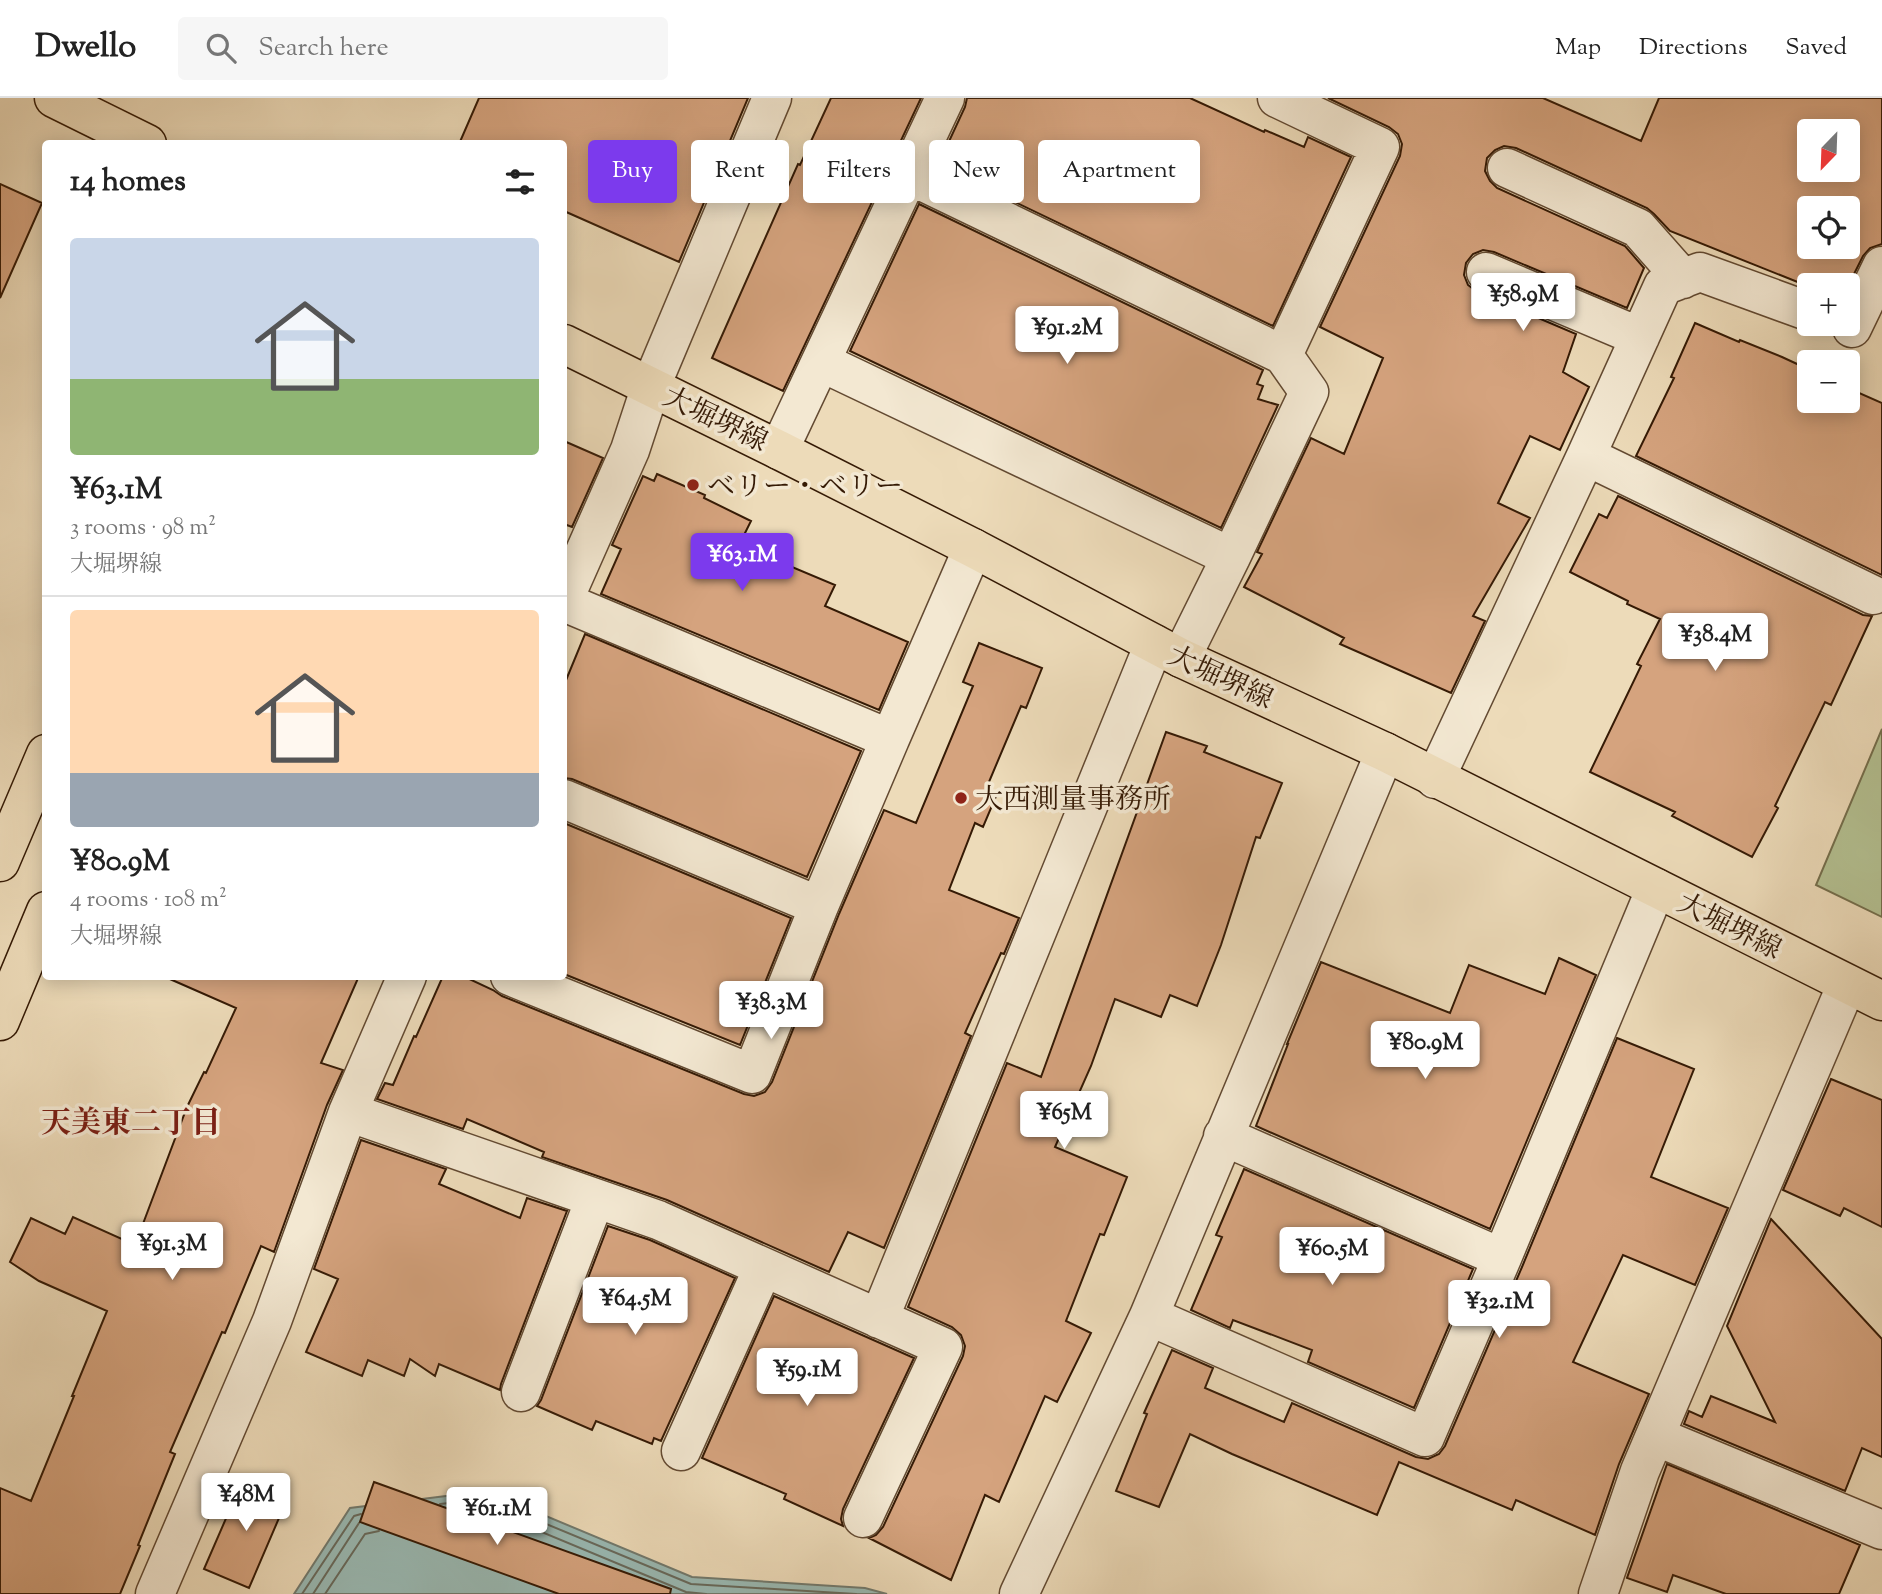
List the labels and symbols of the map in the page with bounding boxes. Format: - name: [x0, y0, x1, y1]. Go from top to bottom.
- north arrow: [1797, 119, 1860, 182]
- pin: ¥58.9M: [1466, 274, 1580, 333]
- pin: ¥91.2M: [1010, 306, 1124, 366]
- street label: 大堀堺線: [656, 378, 774, 463]
- place label: ベリー・ベリー: [707, 468, 903, 508]
- marker: ベリー・ベリー: [685, 477, 701, 493]
- pin: ¥63.1M: [685, 533, 799, 593]
- pin: ¥38.4M: [1658, 614, 1772, 673]
- street label: 大堀堺線: [1161, 637, 1279, 721]
- place label: 大西測量事務所: [975, 781, 1171, 821]
- marker: 大西測量事務所: [953, 790, 969, 806]
- street label: 大堀堺線: [1670, 884, 1788, 971]
- pin: ¥38.3M: [714, 982, 828, 1041]
- pin: ¥80.9M: [1368, 1021, 1482, 1081]
- pin: ¥65M: [1023, 1091, 1105, 1151]
- district label: 天美東二丁目: [41, 1103, 221, 1146]
- pin: ¥91.3M: [115, 1222, 229, 1282]
- pin: ¥60.5M: [1275, 1228, 1389, 1287]
- pin: ¥64.5M: [578, 1278, 692, 1337]
- pin: ¥32.1M: [1442, 1280, 1556, 1340]
- pin: ¥59.1M: [750, 1348, 864, 1408]
- pin: ¥48M: [205, 1474, 287, 1533]
- pin: ¥61.1M: [440, 1488, 554, 1547]

